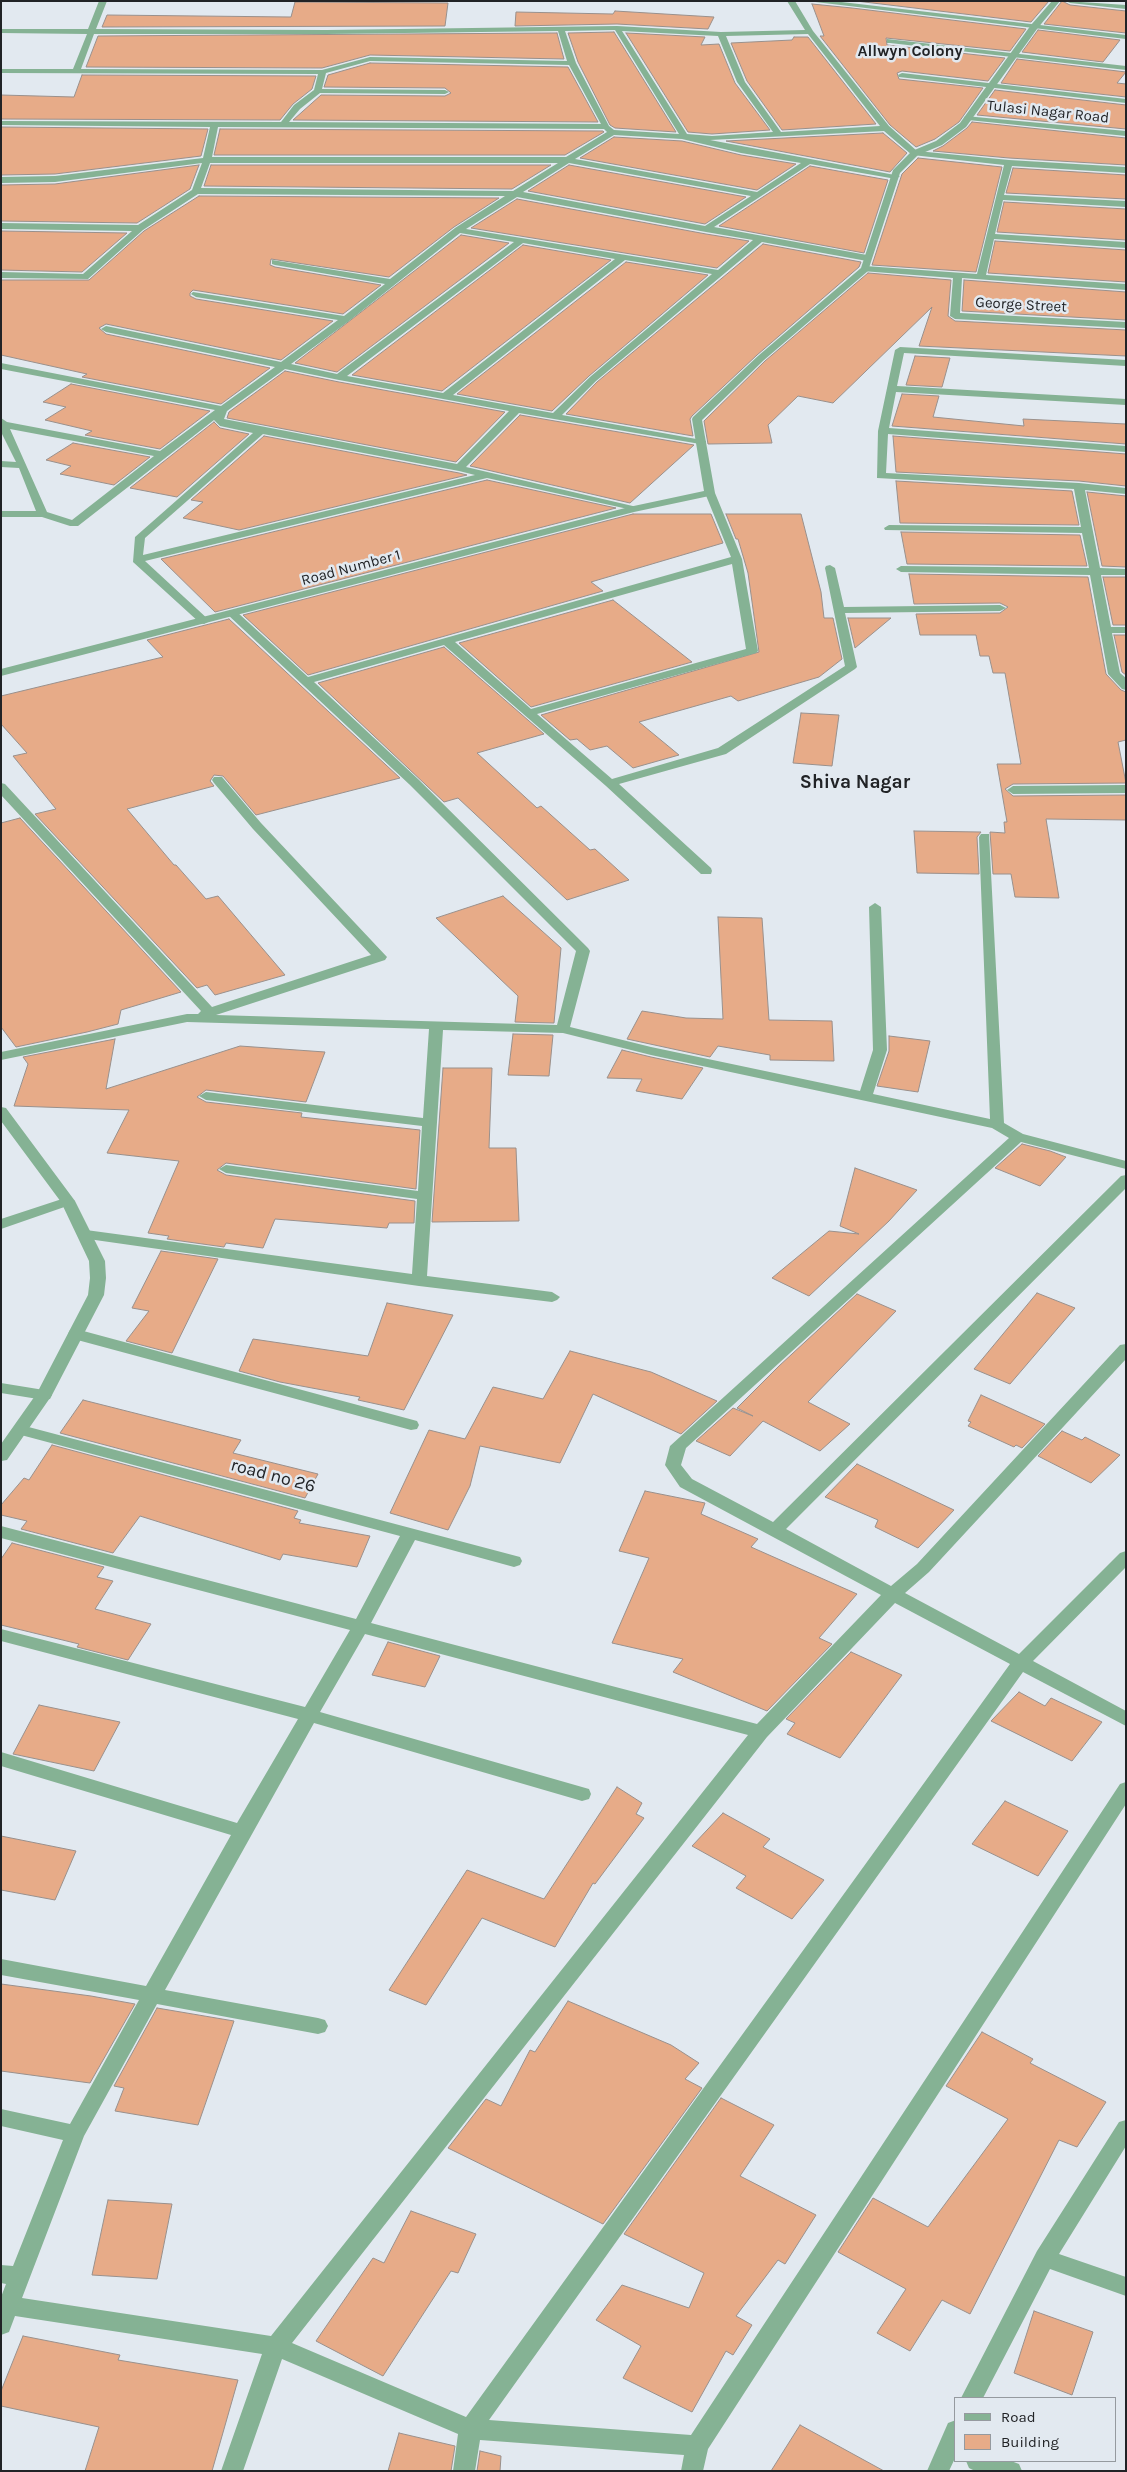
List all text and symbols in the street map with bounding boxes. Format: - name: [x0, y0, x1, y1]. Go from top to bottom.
- district label: Allwyn Colony: [857, 41, 963, 61]
- street label: Tulasi Nagar Road: [986, 97, 1110, 127]
- street label: George Street: [975, 294, 1067, 316]
- street label: Road Number 1: [299, 546, 403, 590]
- district label: Shiva Nagar: [800, 772, 910, 794]
- street label: road no 26: [228, 1454, 318, 1498]
- legend: [954, 2397, 1117, 2462]
- text: Road: [1001, 2408, 1036, 2426]
- text: Building: [1001, 2433, 1059, 2451]

